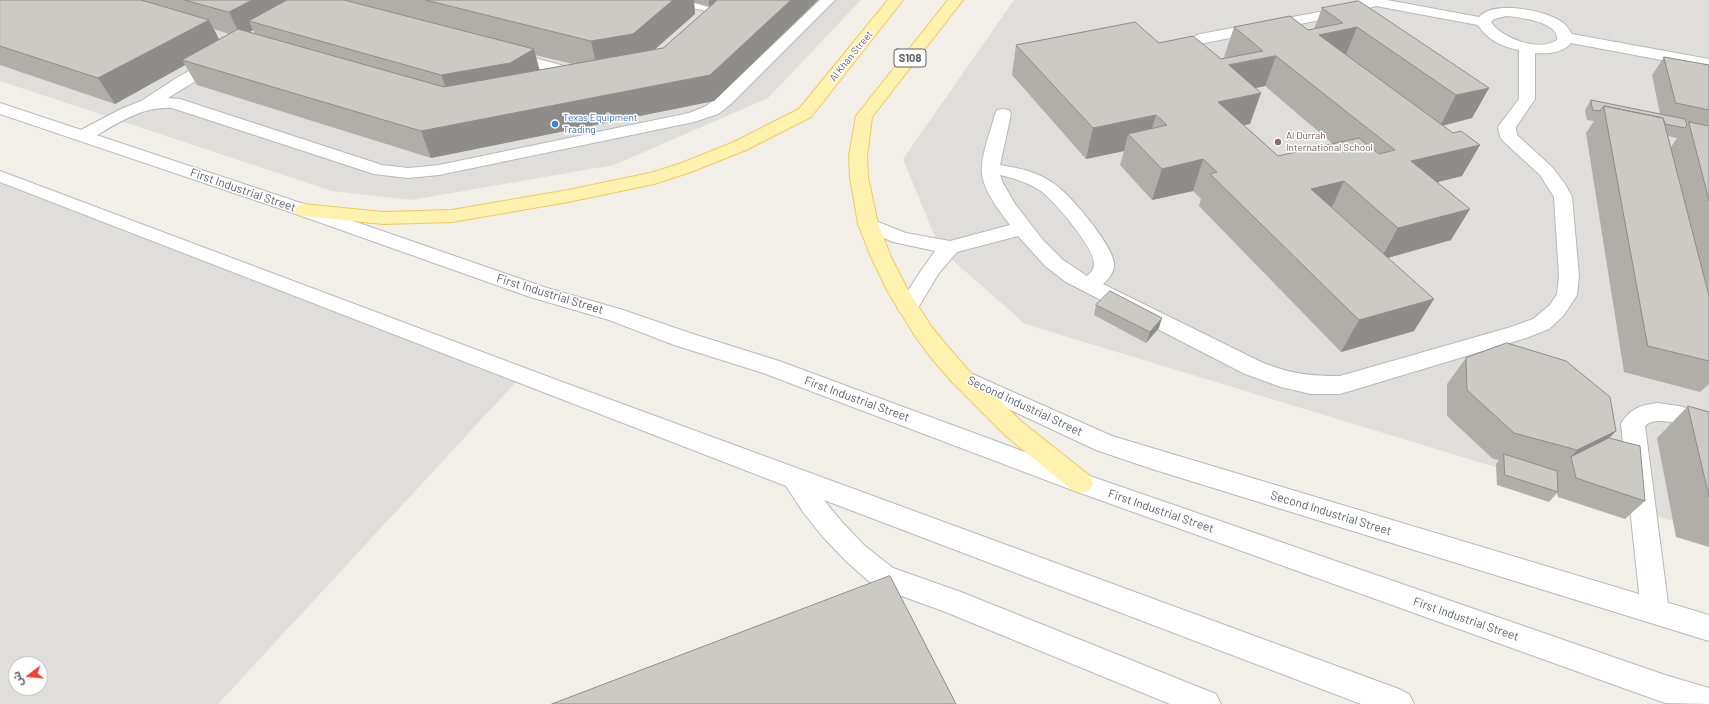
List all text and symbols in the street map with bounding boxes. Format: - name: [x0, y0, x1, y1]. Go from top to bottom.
- street label: Al Khan Street: [827, 28, 875, 84]
- road number: S108: [894, 49, 926, 67]
- place label: Texas Equipment Trading: [563, 112, 637, 136]
- marker: Texas Equipment Trading: [550, 119, 560, 129]
- place label: Al Durrah International School: [1286, 130, 1373, 154]
- marker: Al Durrah International School: [1273, 137, 1283, 147]
- street label: First Industrial Street: [188, 165, 298, 215]
- street label: First Industrial Street: [495, 271, 605, 317]
- street label: First Industrial Street: [802, 373, 912, 425]
- street label: Second Industrial Street: [965, 373, 1085, 439]
- street label: First Industrial Street: [1106, 486, 1216, 536]
- street label: Second Industrial Street: [1269, 488, 1393, 538]
- street label: First Industrial Street: [1411, 594, 1521, 644]
- north arrow: [8, 656, 48, 696]
- text: ش: [9, 670, 25, 688]

